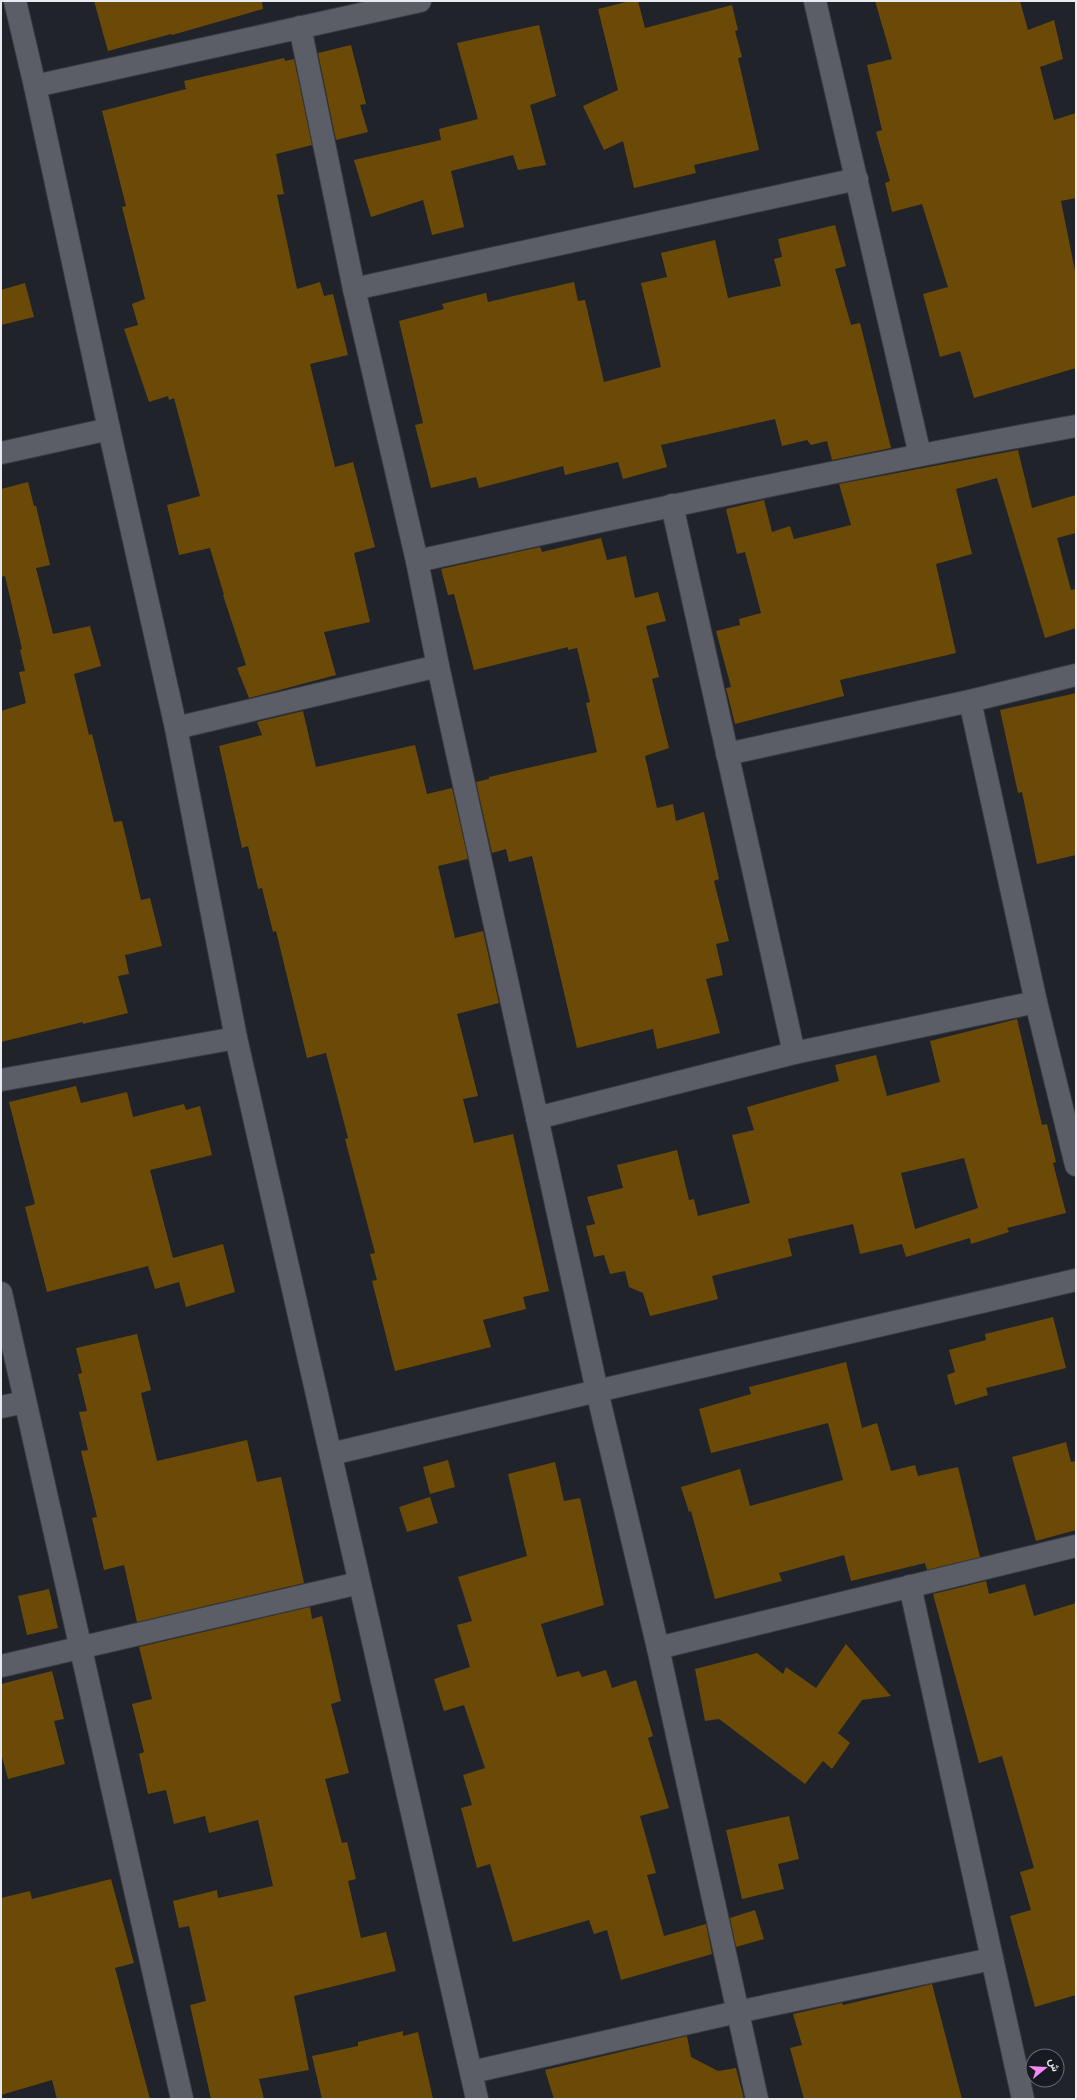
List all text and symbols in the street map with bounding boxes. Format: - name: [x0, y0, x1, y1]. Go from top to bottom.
- north arrow: [1025, 2048, 1065, 2088]
- text: ش: [1046, 2057, 1062, 2073]

